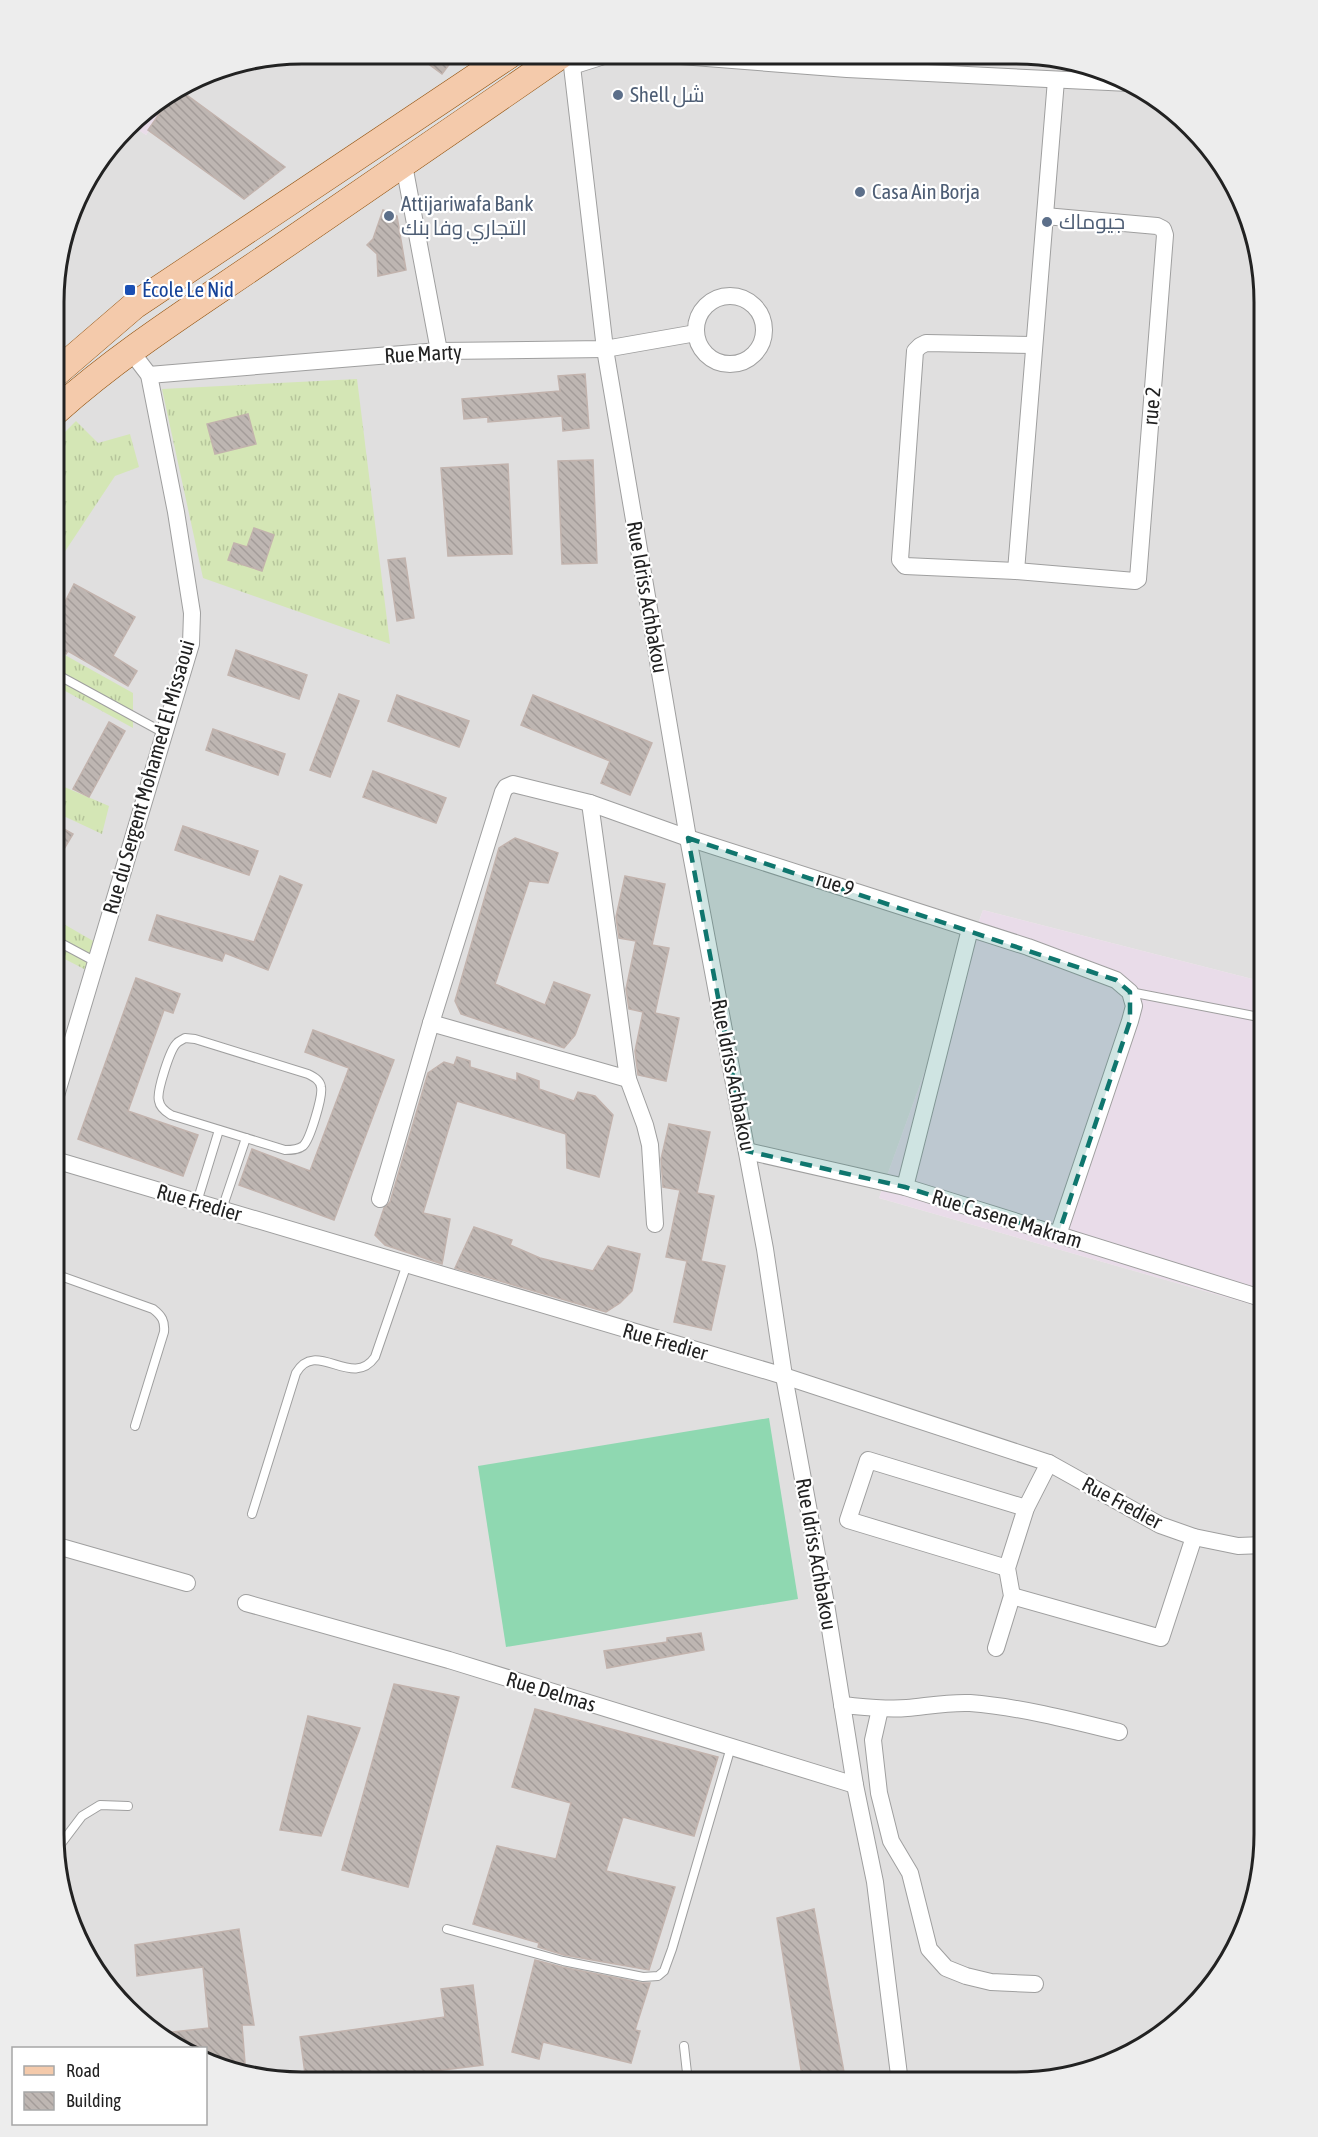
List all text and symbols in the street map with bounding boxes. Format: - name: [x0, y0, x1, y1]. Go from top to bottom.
- place label: Shell شل: [630, 82, 705, 108]
- marker: Shell شل: [611, 88, 625, 102]
- place label: Casa Ain Borja: [872, 179, 980, 203]
- marker: Casa Ain Borja: [853, 185, 867, 199]
- place label: Attijariwafa Bank التجاري وفا بنك: [401, 191, 534, 244]
- marker: Attijariwafa Bank التجاري وفا بنك: [382, 209, 396, 223]
- place label: جيوماك: [1059, 209, 1125, 234]
- marker: جيوماك: [1040, 215, 1054, 229]
- place label: École Le Nid: [142, 277, 234, 301]
- marker: École Le Nid: [123, 283, 137, 297]
- street label: Rue Marty: [384, 339, 463, 367]
- street label: rue 2: [1137, 386, 1165, 426]
- street label: Rue Idriss Achbakou: [623, 519, 673, 675]
- street label: Rue du Sergent Mohamed El Missaoui: [97, 637, 199, 917]
- street label: rue 9: [813, 866, 857, 900]
- street label: Rue Idriss Achbakou: [708, 997, 760, 1153]
- street label: Rue Fredier: [154, 1178, 245, 1226]
- street label: Rue Casene Makram: [929, 1184, 1085, 1252]
- street label: Rue Fredier: [620, 1317, 711, 1365]
- street label: Rue Fredier: [1078, 1471, 1167, 1534]
- street label: Rue Idriss Achbakou: [792, 1476, 842, 1632]
- street label: Rue Delmas: [504, 1666, 599, 1716]
- legend: [12, 2047, 207, 2125]
- text: Road: [66, 2060, 100, 2081]
- text: Building: [66, 2090, 121, 2111]

